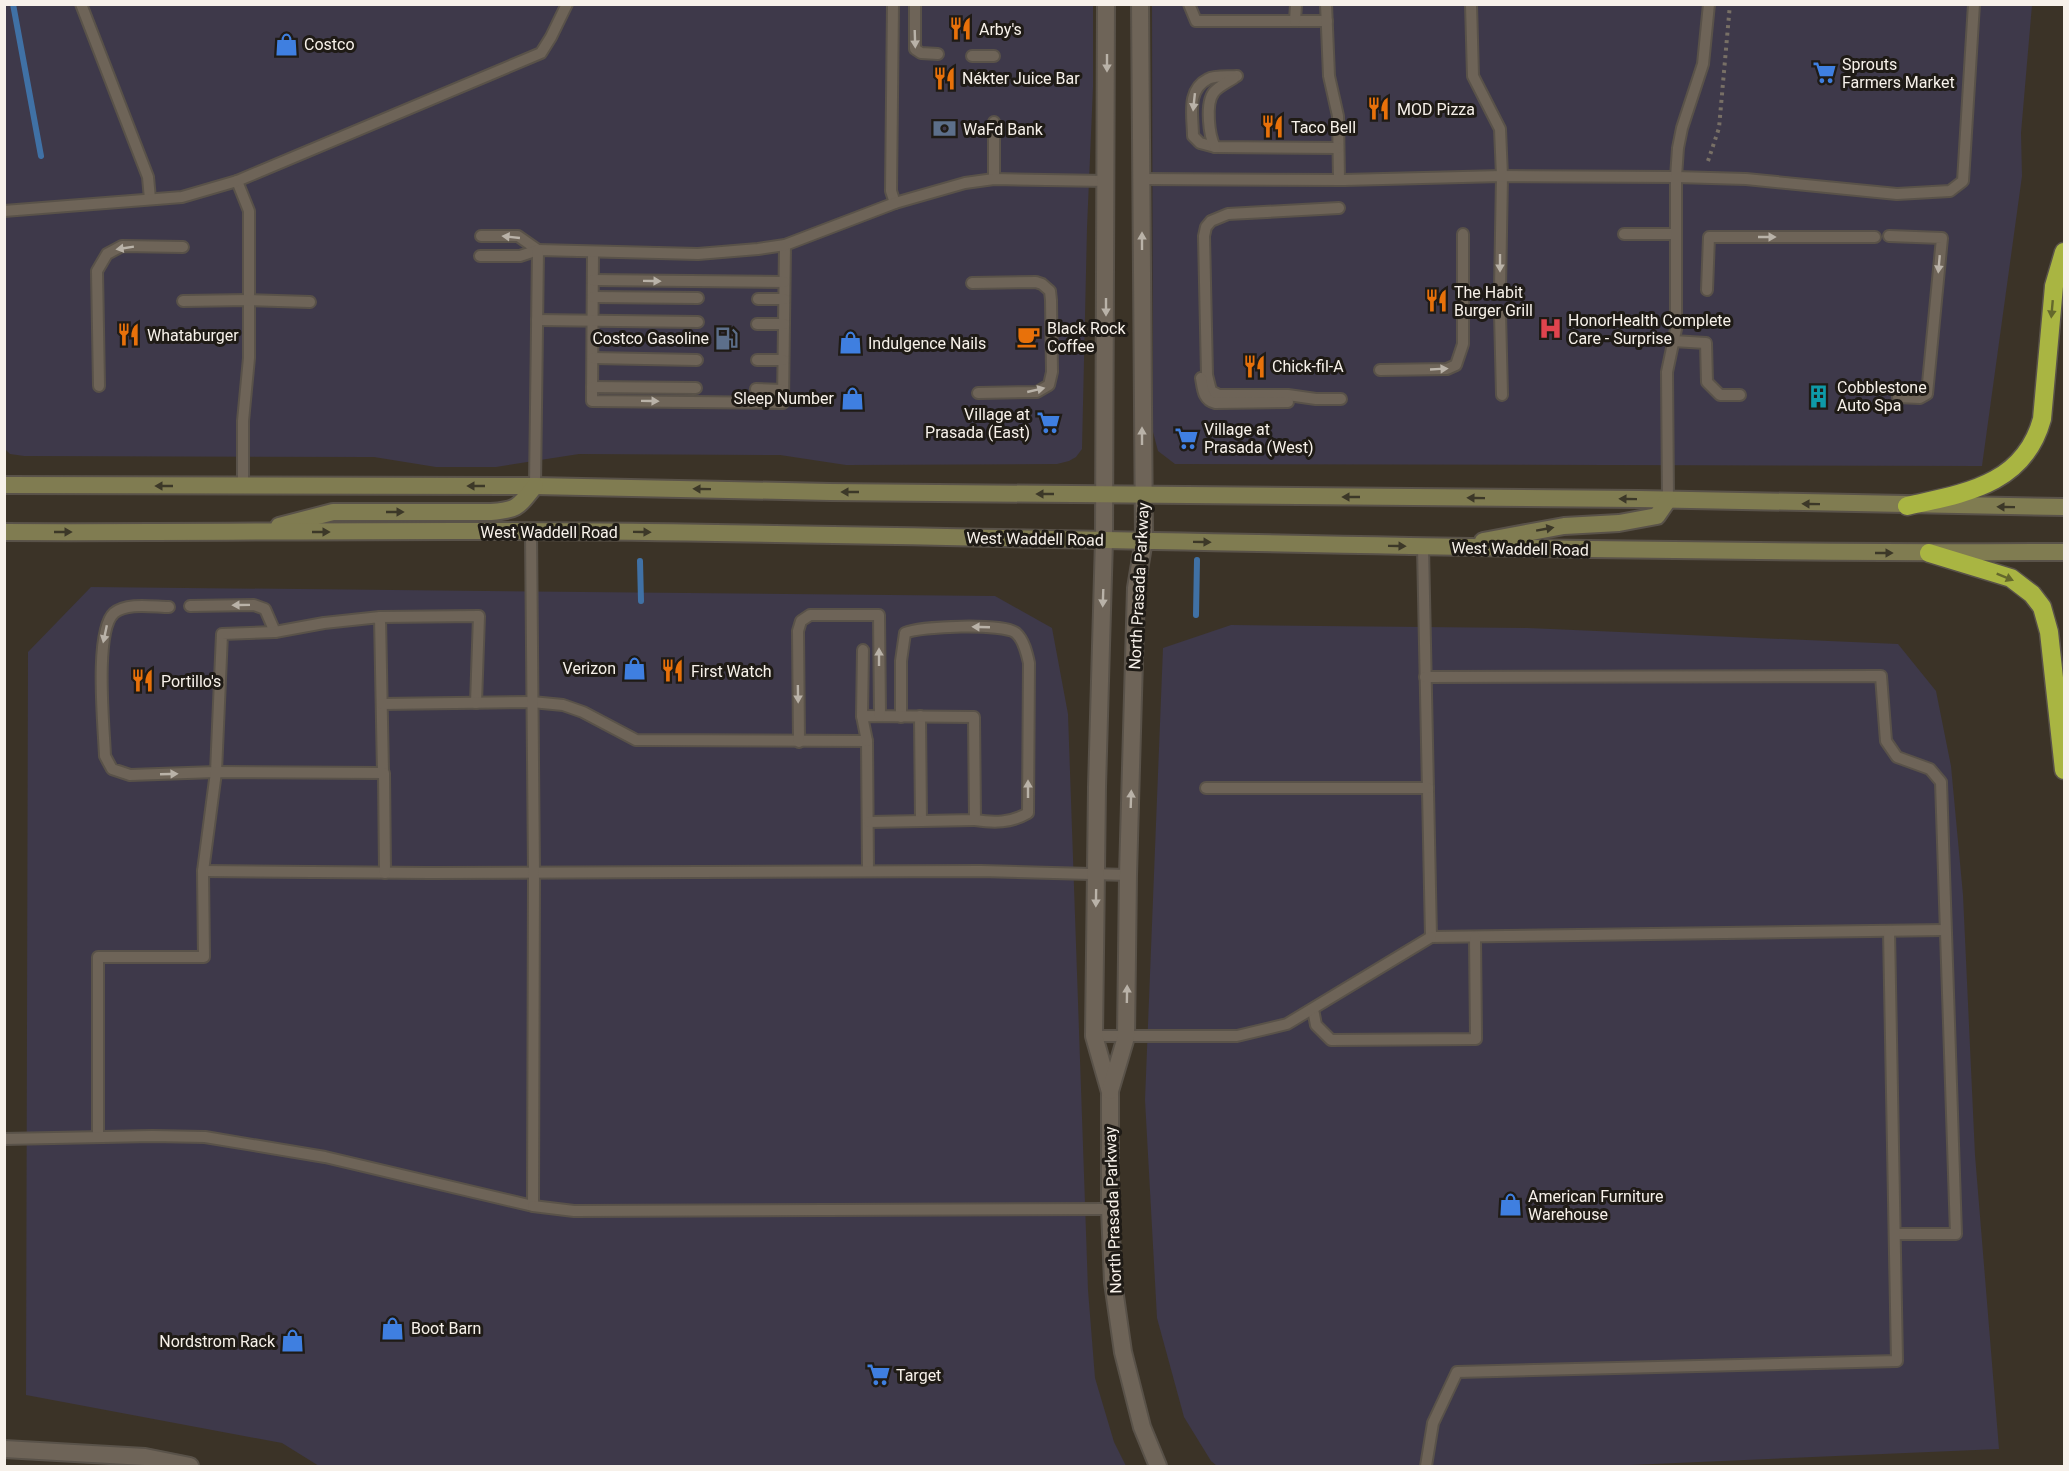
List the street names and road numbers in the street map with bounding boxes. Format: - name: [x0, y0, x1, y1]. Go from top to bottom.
- street label: North Prasada Parkway: [1125, 502, 1153, 670]
- street label: West Waddell Road: [480, 523, 618, 542]
- street label: West Waddell Road: [966, 528, 1104, 550]
- street label: West Waddell Road: [1451, 538, 1589, 560]
- street label: North Prasada Parkway: [1101, 1126, 1125, 1294]

